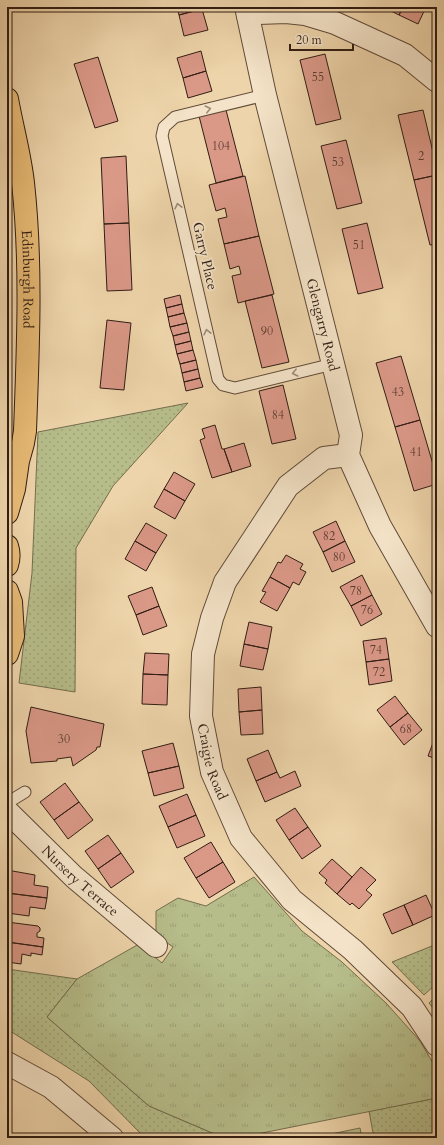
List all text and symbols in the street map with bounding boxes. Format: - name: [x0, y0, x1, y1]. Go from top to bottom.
- scale bar: [290, 26, 353, 52]
- text: 20 m: [296, 32, 323, 48]
- house number: 55: [312, 69, 324, 85]
- one-way arrow: [204, 105, 211, 114]
- house number: 104: [212, 138, 230, 154]
- house number: 2: [418, 148, 424, 164]
- house number: 53: [332, 154, 344, 170]
- one-way arrow: [174, 203, 182, 209]
- street label: Garry Place: [188, 220, 222, 292]
- street label: Edinburgh Road: [17, 230, 38, 329]
- house number: 51: [353, 237, 365, 253]
- street label: Glengarry Road: [302, 276, 344, 374]
- house number: 90: [261, 323, 273, 339]
- one-way arrow: [203, 329, 212, 336]
- one-way arrow: [292, 368, 299, 377]
- house number: 43: [392, 384, 404, 400]
- house number: 84: [272, 407, 284, 423]
- house number: 41: [410, 444, 422, 460]
- house number: 82: [323, 528, 335, 544]
- house number: 80: [333, 549, 345, 565]
- house number: 78: [350, 583, 362, 599]
- house number: 76: [361, 602, 373, 618]
- house number: 74: [370, 642, 382, 658]
- house number: 72: [373, 664, 385, 680]
- house number: 68: [400, 721, 412, 737]
- street label: Craigie Road: [193, 722, 233, 803]
- house number: 30: [58, 731, 70, 747]
- street label: Nursery Terrace: [37, 841, 123, 920]

